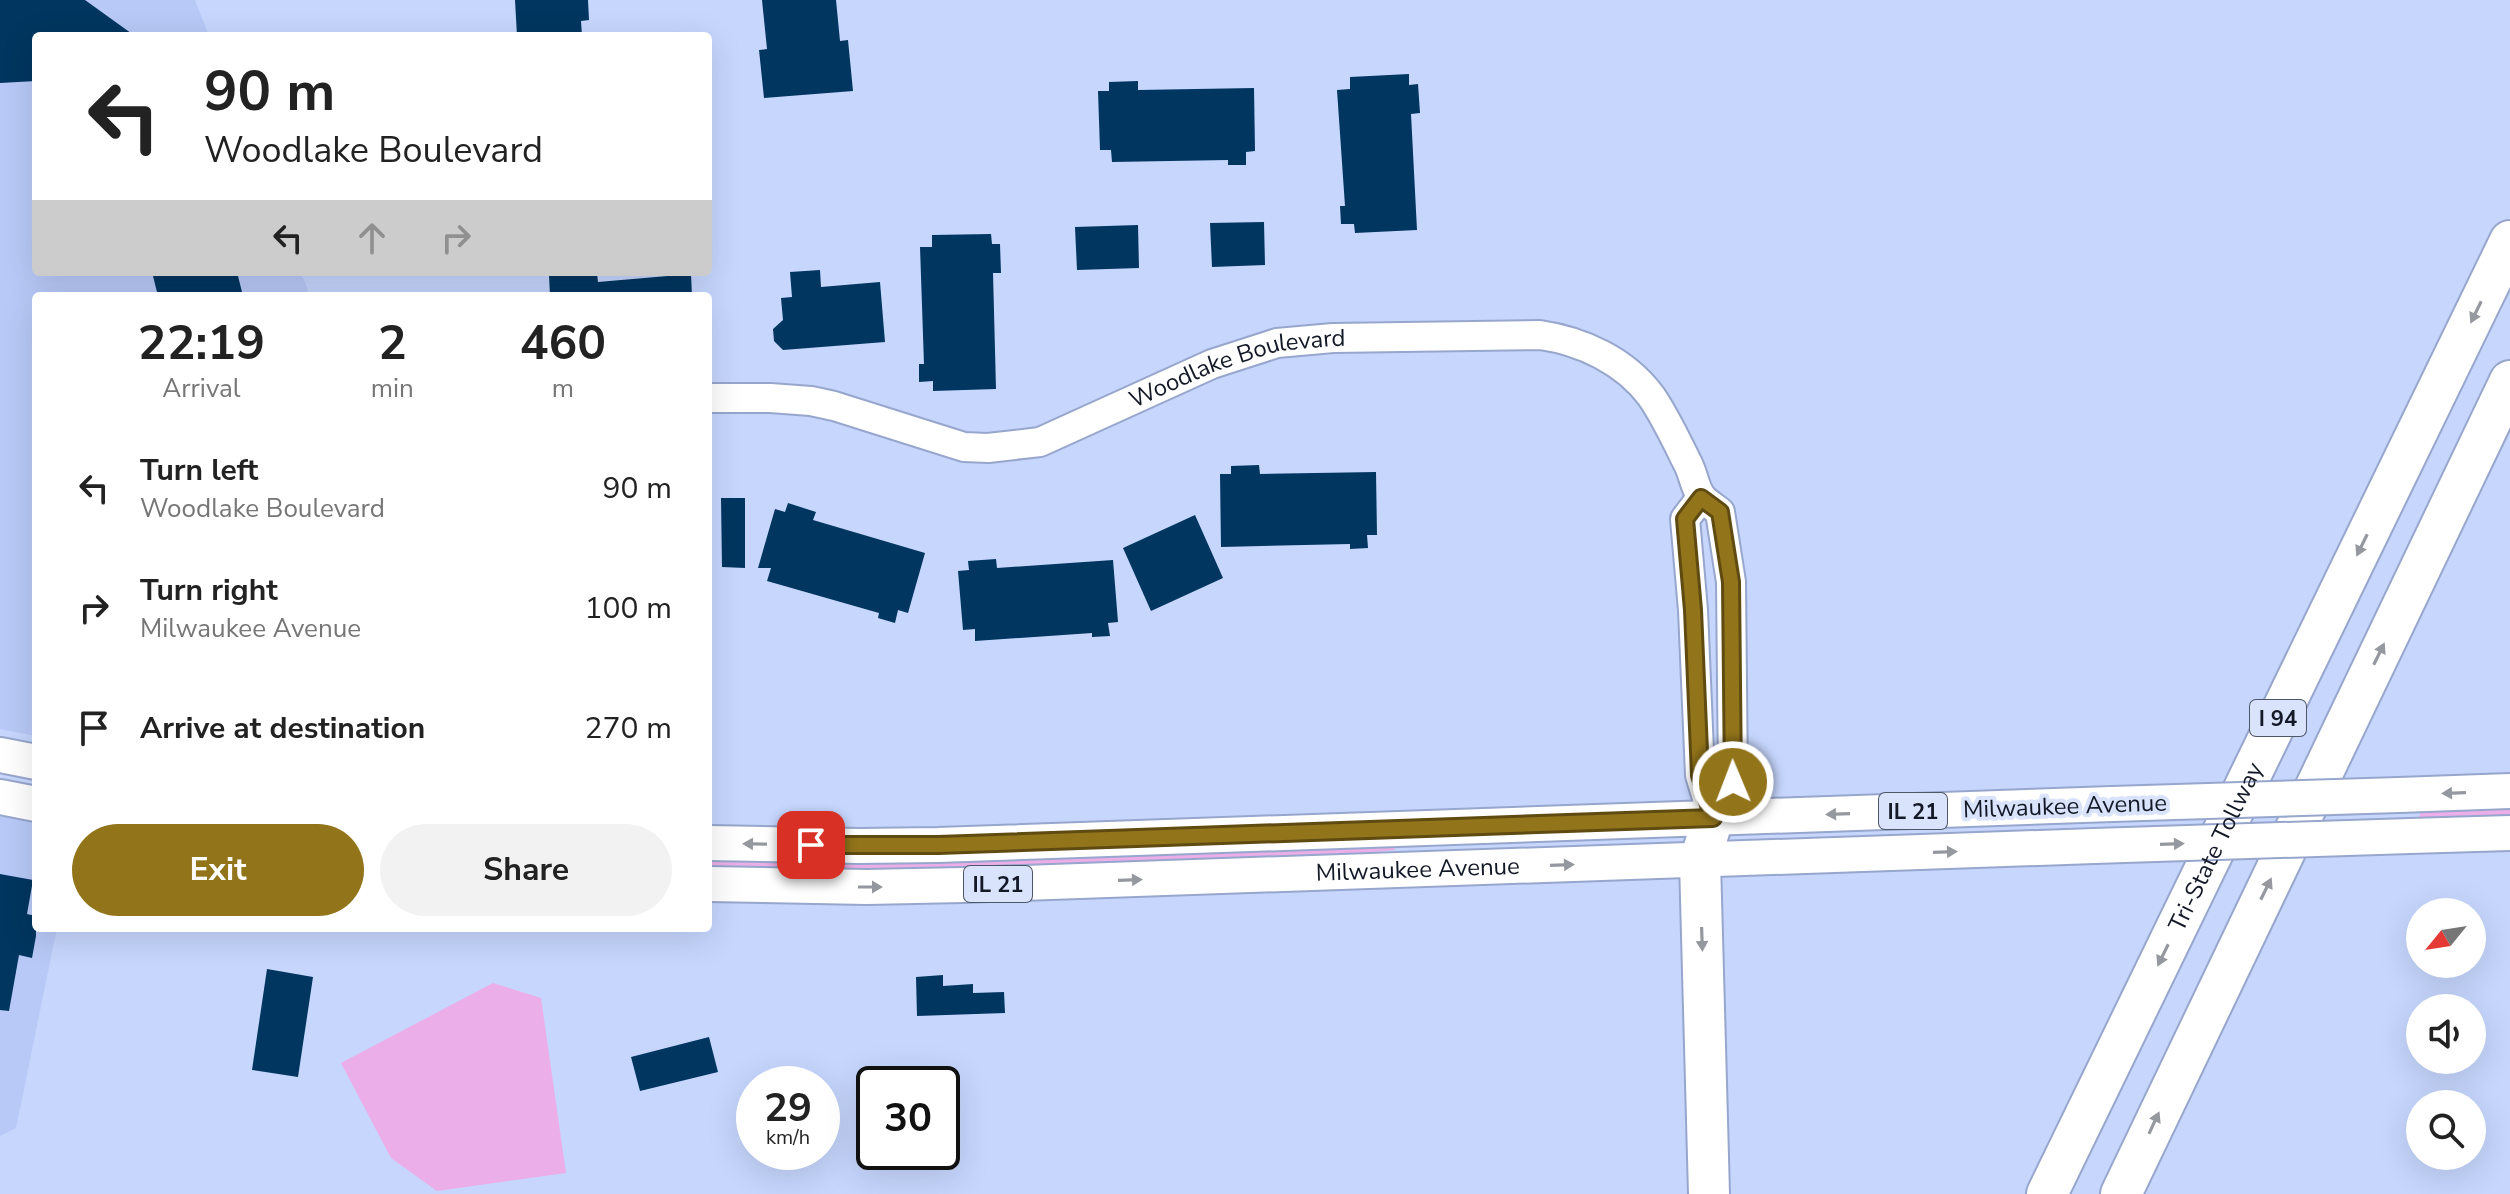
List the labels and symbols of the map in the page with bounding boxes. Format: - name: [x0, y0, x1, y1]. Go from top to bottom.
- one-way arrow: [2469, 300, 2483, 323]
- street label: Woodlake Boulevard: [1124, 322, 1346, 415]
- one-way arrow: [2355, 534, 2369, 557]
- one-way arrow: [2372, 643, 2386, 666]
- road number: I 94: [2250, 700, 2306, 736]
- position arrow: [1691, 740, 1775, 824]
- street label: Tri-State Tollway: [2161, 756, 2271, 937]
- street label: Milwaukee Avenue: [1962, 786, 2168, 826]
- one-way arrow: [2441, 786, 2466, 799]
- road number: IL 21: [1879, 793, 1947, 829]
- one-way arrow: [1825, 807, 1850, 820]
- pin: [777, 811, 845, 879]
- one-way arrow: [2160, 837, 2185, 850]
- one-way arrow: [742, 838, 767, 851]
- one-way arrow: [1933, 845, 1958, 858]
- street label: Milwaukee Avenue: [1315, 850, 1520, 889]
- one-way arrow: [1550, 859, 1575, 872]
- road number: IL 21: [964, 866, 1032, 902]
- one-way arrow: [1118, 873, 1143, 886]
- one-way arrow: [2259, 877, 2273, 900]
- one-way arrow: [858, 880, 883, 893]
- north arrow: [2406, 898, 2486, 978]
- one-way arrow: [1695, 927, 1708, 952]
- one-way arrow: [2156, 944, 2170, 967]
- speed limit sign: 30: [856, 1066, 960, 1170]
- one-way arrow: [2147, 1112, 2161, 1135]

